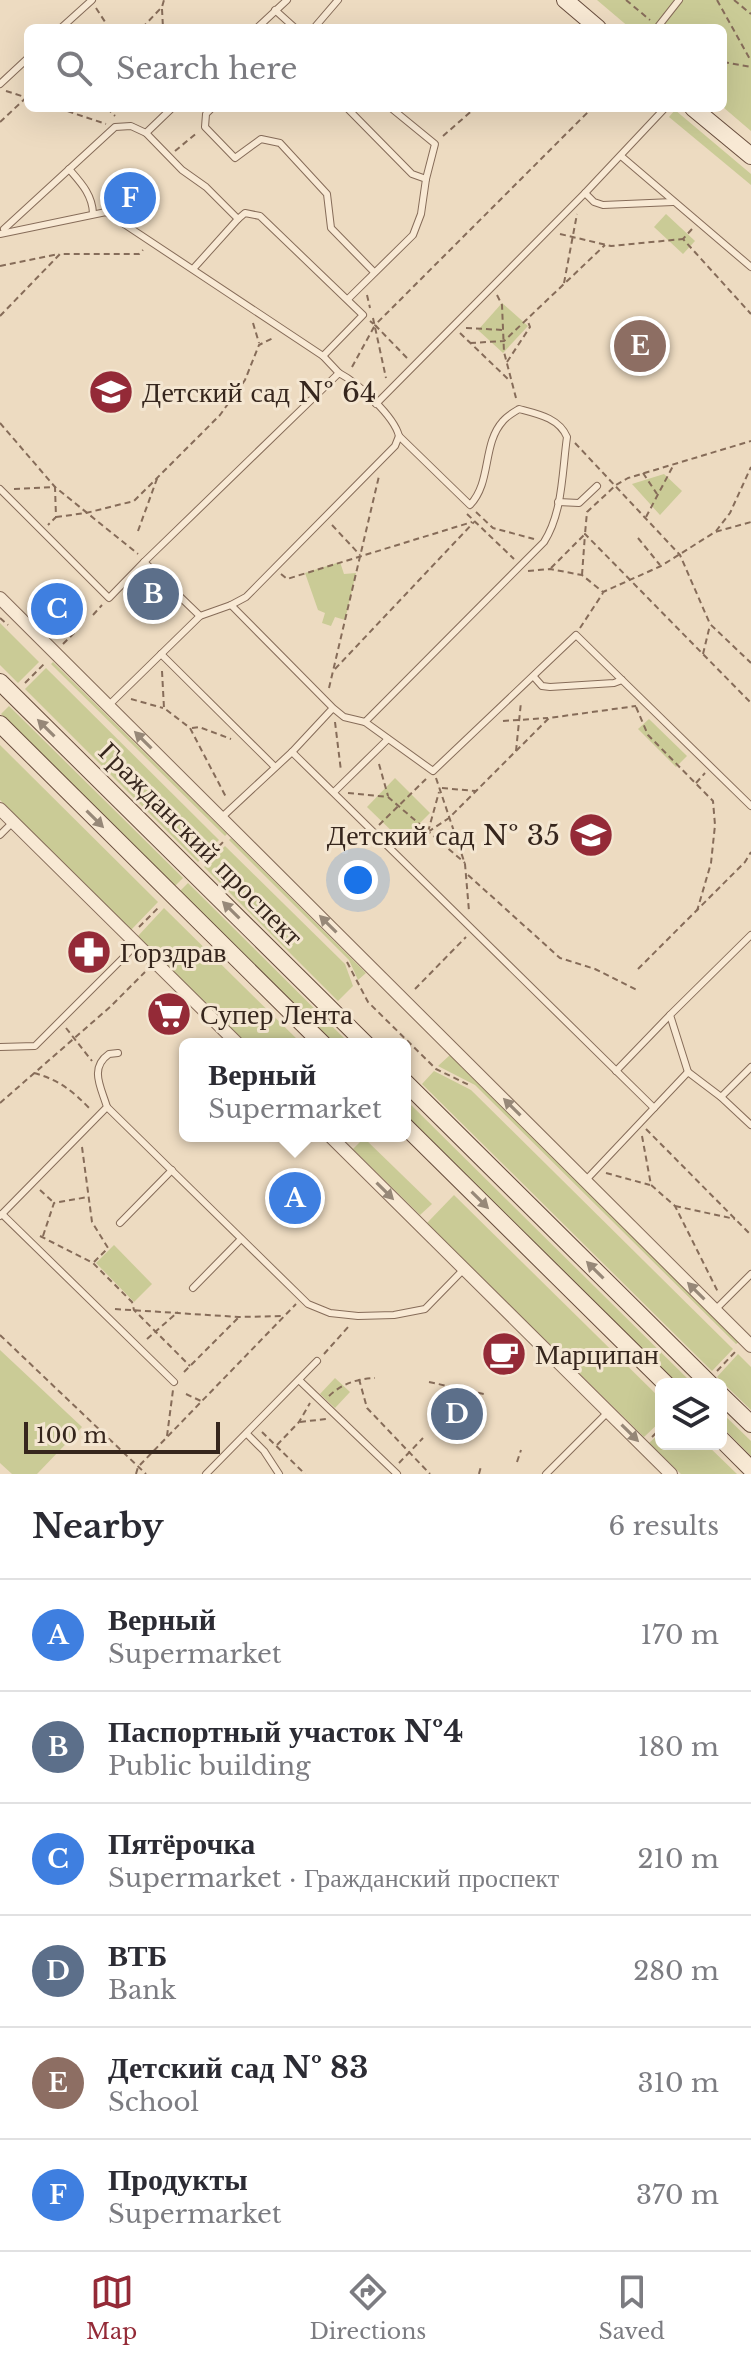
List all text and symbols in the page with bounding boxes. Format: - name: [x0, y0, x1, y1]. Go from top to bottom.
- search box: [24, 24, 727, 112]
- icon: search: [52, 46, 96, 90]
- text: Search here: [116, 50, 297, 87]
- pin: F: [104, 168, 156, 228]
- pin: E: [614, 316, 666, 376]
- school or university icon: Детский сад № 64: [87, 368, 135, 416]
- place label: Детский сад № 64: [142, 375, 376, 410]
- pin: B: [127, 564, 179, 624]
- pin: C: [31, 579, 83, 639]
- one-way arrow: [37, 719, 56, 737]
- one-way arrow: [134, 731, 153, 750]
- street label: Гражданский проспект: [91, 734, 311, 954]
- one-way arrow: [85, 809, 104, 827]
- school or university icon: Детский сад № 35: [567, 811, 615, 859]
- place label: Детский сад № 35: [327, 818, 560, 853]
- your location: [338, 860, 378, 900]
- one-way arrow: [222, 902, 241, 920]
- one-way arrow: [319, 915, 338, 933]
- pharmacy icon: Горздрав: [65, 928, 113, 976]
- place label: Горздрав: [120, 935, 227, 970]
- supermarket icon: Супер Лента: [145, 990, 193, 1038]
- place label: Супер Лента: [200, 997, 353, 1032]
- popup: [179, 1038, 411, 1142]
- text: Верный: [208, 1056, 316, 1093]
- text: Supermarket: [208, 1093, 382, 1125]
- one-way arrow: [503, 1098, 522, 1117]
- pin: A: [269, 1168, 321, 1228]
- one-way arrow: [375, 1181, 394, 1200]
- one-way arrow: [470, 1190, 489, 1209]
- one-way arrow: [586, 1261, 605, 1280]
- one-way arrow: [687, 1282, 706, 1300]
- cafe icon: Марципан: [480, 1330, 528, 1378]
- place label: Марципан: [535, 1337, 659, 1372]
- map controls: [655, 1378, 727, 1450]
- button: layers: [655, 1378, 727, 1450]
- pin: D: [431, 1384, 483, 1444]
- scale bar: [24, 1418, 220, 1454]
- text: 100 m: [36, 1422, 107, 1449]
- one-way arrow: [620, 1423, 639, 1442]
- text: Nearby: [32, 1505, 164, 1547]
- text: 6 results: [608, 1510, 719, 1542]
- text: Верный: [108, 1601, 216, 1638]
- text: A: [47, 1619, 69, 1651]
- text: 170 m: [640, 1619, 719, 1651]
- text: Supermarket: [108, 1638, 282, 1670]
- text: Паспортный участок №4: [108, 1713, 463, 1750]
- text: B: [48, 1731, 68, 1763]
- text: 180 m: [638, 1731, 719, 1763]
- text: Public building: [108, 1750, 311, 1782]
- text: Пятёрочка: [108, 1825, 255, 1862]
- text: C: [47, 1843, 69, 1875]
- text: 210 m: [637, 1843, 719, 1875]
- text: Supermarket · Гражданский проспект: [108, 1862, 559, 1894]
- text: ВТБ: [108, 1937, 167, 1974]
- text: D: [46, 1955, 70, 1987]
- text: 280 m: [633, 1955, 719, 1987]
- text: Bank: [108, 1974, 176, 2006]
- text: Детский сад № 83: [108, 2049, 368, 2086]
- text: E: [48, 2067, 68, 2099]
- text: 310 m: [637, 2067, 719, 2099]
- text: School: [108, 2086, 199, 2118]
- text: Продукты: [108, 2161, 248, 2198]
- text: F: [49, 2179, 67, 2211]
- text: 370 m: [636, 2179, 719, 2211]
- text: Supermarket: [108, 2198, 282, 2230]
- tab: Map: [86, 2270, 137, 2345]
- tab: Directions: [309, 2270, 426, 2345]
- tab: Saved: [599, 2270, 665, 2345]

